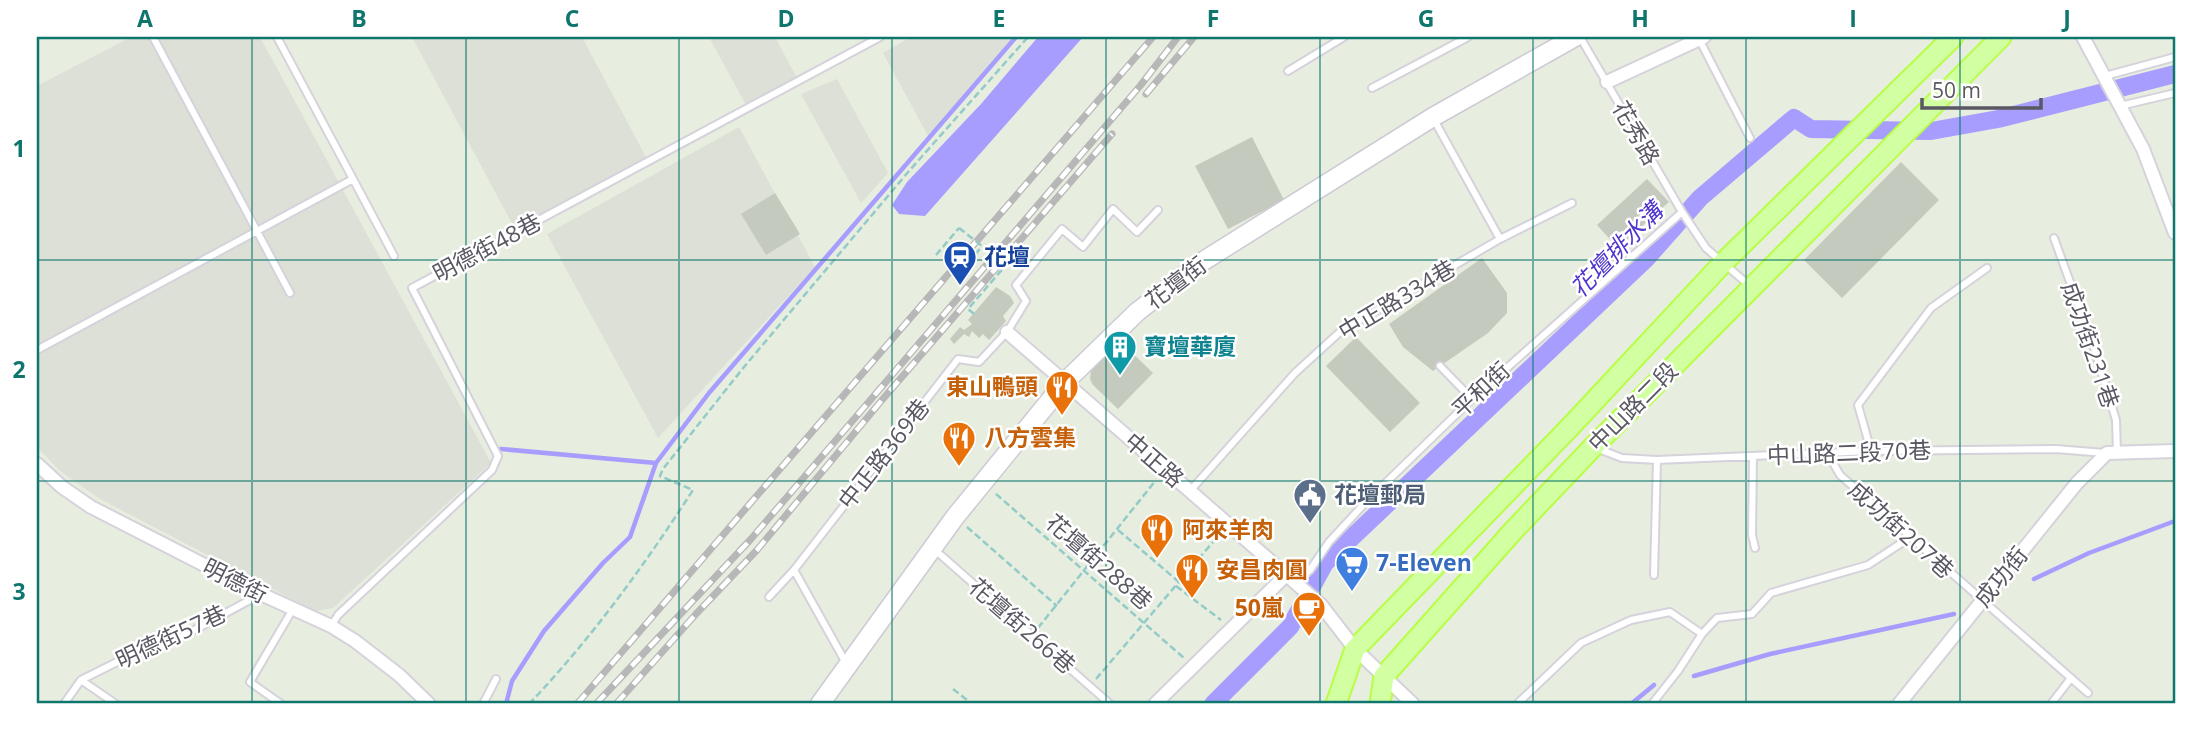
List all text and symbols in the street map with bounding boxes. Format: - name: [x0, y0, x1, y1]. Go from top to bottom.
- text: A: [137, 2, 153, 34]
- text: B: [351, 2, 367, 34]
- text: C: [565, 2, 579, 34]
- text: D: [777, 2, 795, 34]
- text: E: [993, 2, 1005, 34]
- text: F: [1207, 2, 1219, 34]
- text: G: [1418, 2, 1434, 34]
- text: H: [1631, 2, 1649, 34]
- text: I: [1849, 2, 1857, 34]
- text: J: [2061, 2, 2071, 34]
- scale bar: [1922, 66, 2040, 110]
- text: 50 m: [1932, 76, 1981, 104]
- street label: 花秀路: [1606, 95, 1668, 170]
- text: 1: [12, 132, 26, 164]
- water label: 花壇排水溝: [1562, 192, 1672, 304]
- street label: 明德街48巷: [427, 205, 546, 289]
- station icon: 花壇: [941, 238, 979, 287]
- place label: 花壇: [984, 240, 1030, 272]
- street label: 花壇街: [1138, 249, 1213, 316]
- street label: 中正路334巷: [1332, 252, 1461, 347]
- street label: 成功街231巷: [2054, 277, 2127, 412]
- building icon: 寶壇華廈: [1101, 328, 1139, 377]
- place label: 寶壇華廈: [1144, 330, 1236, 362]
- text: 2: [12, 353, 26, 385]
- street label: 平和街: [1444, 354, 1516, 424]
- street label: 中山路二段: [1580, 354, 1684, 458]
- restaurant icon: 東山鴨頭: [1043, 368, 1081, 417]
- place label: 東山鴨頭: [946, 370, 1038, 402]
- street label: 中正路369巷: [830, 392, 936, 515]
- restaurant icon: 八方雲集: [940, 419, 978, 468]
- place label: 八方雲集: [984, 421, 1076, 453]
- street label: 中正路: [1118, 425, 1191, 494]
- street label: 中山路二段70巷: [1766, 433, 1932, 471]
- street label: 成功街207巷: [1842, 473, 1961, 585]
- public building icon: 花壇郵局: [1291, 476, 1329, 525]
- place label: 花壇郵局: [1334, 478, 1426, 510]
- street label: 花壇街288巷: [1040, 506, 1160, 616]
- restaurant icon: 阿來羊肉: [1138, 511, 1176, 560]
- place label: 阿來羊肉: [1182, 513, 1274, 545]
- street label: 成功街: [1966, 539, 2034, 613]
- supermarket icon: 7-Eleven: [1333, 544, 1371, 593]
- place label: 7-Eleven: [1376, 546, 1472, 578]
- street label: 明德街: [197, 550, 273, 610]
- restaurant icon: 安昌肉圓: [1173, 551, 1211, 600]
- place label: 安昌肉圓: [1216, 553, 1308, 585]
- street label: 花壇街266巷: [963, 570, 1083, 680]
- text: 3: [12, 575, 26, 607]
- cafe icon: 50嵐: [1290, 589, 1328, 638]
- place label: 50嵐: [1235, 591, 1284, 623]
- street label: 明德街57巷: [110, 597, 231, 676]

